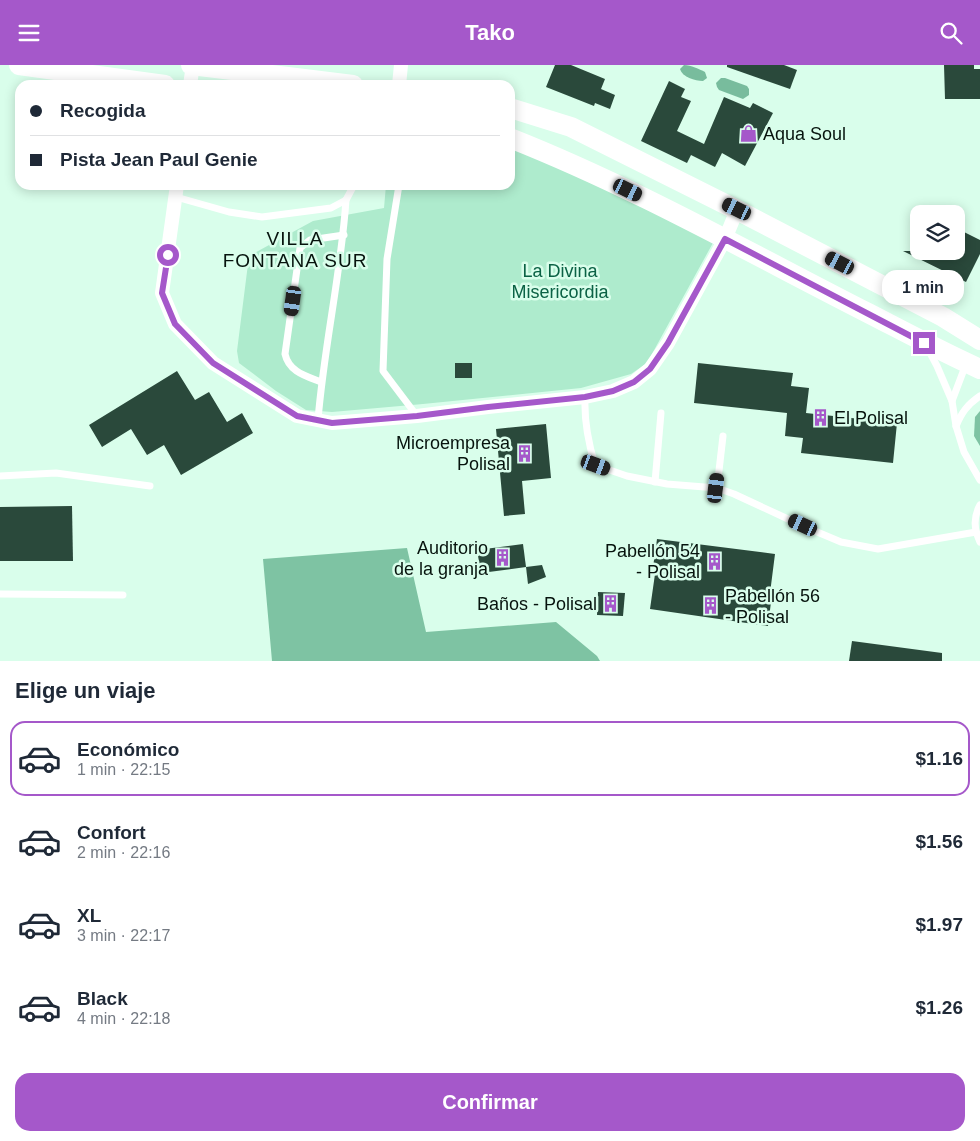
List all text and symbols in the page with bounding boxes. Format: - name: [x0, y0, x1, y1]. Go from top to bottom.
- icon: menu: [15, 19, 43, 47]
- icon: search: [937, 19, 965, 47]
- text: Tako: [465, 20, 515, 45]
- text: Recogida: [60, 100, 146, 121]
- shop icon: Aqua Soul: [739, 124, 759, 144]
- place label: Aqua Soul: [763, 124, 846, 144]
- text: Pista Jean Paul Genie: [60, 149, 257, 170]
- car: [611, 177, 644, 203]
- car: [720, 196, 753, 222]
- map controls: [910, 205, 965, 260]
- button: layers: [910, 205, 965, 260]
- district label: VILLA FONTANA SUR: [223, 228, 367, 271]
- route start: [157, 244, 179, 266]
- car: [823, 250, 856, 276]
- park label: La Divina Misericordia: [511, 261, 609, 302]
- callout: 1 min: [883, 271, 965, 305]
- text: 1 min: [902, 279, 944, 296]
- car: [283, 285, 302, 317]
- route end: [913, 332, 935, 354]
- building icon: El Polisal: [810, 408, 830, 428]
- place label: El Polisal: [834, 408, 908, 428]
- place label: Microempresa Polisal: [396, 433, 511, 474]
- building icon: Microempresa Polisal: [514, 443, 534, 463]
- car: [579, 453, 612, 477]
- car: [706, 472, 725, 504]
- car: [786, 512, 819, 538]
- place label: Auditorio de la granja: [394, 538, 489, 579]
- place label: Pabellón 54 - Polisal: [605, 541, 700, 582]
- building icon: Auditorio de la granja: [492, 548, 512, 568]
- building icon: Pabellón 54 - Polisal: [704, 551, 724, 571]
- place label: Pabellón 56 - Polisal: [725, 586, 820, 627]
- place label: Baños - Polisal: [477, 594, 597, 614]
- building icon: Baños - Polisal: [601, 594, 621, 614]
- building icon: Pabellón 56 - Polisal: [701, 596, 721, 616]
- text: Elige un viaje: [15, 678, 156, 703]
- icon: car: [17, 736, 62, 781]
- text: Económico: [77, 739, 179, 760]
- text: $1.16: [915, 748, 963, 769]
- text: 1 min · 22:15: [77, 761, 170, 778]
- icon: car: [17, 819, 62, 864]
- text: Confort: [77, 822, 146, 843]
- text: $1.56: [915, 831, 963, 852]
- text: 2 min · 22:16: [77, 844, 170, 861]
- icon: car: [17, 902, 62, 947]
- text: XL: [77, 905, 101, 926]
- text: $1.97: [915, 914, 963, 935]
- text: 3 min · 22:17: [77, 927, 170, 944]
- icon: car: [17, 985, 62, 1030]
- text: Black: [77, 988, 128, 1009]
- text: $1.26: [915, 997, 963, 1018]
- text: 4 min · 22:18: [77, 1010, 170, 1027]
- button: Confirmar: [15, 1073, 965, 1131]

